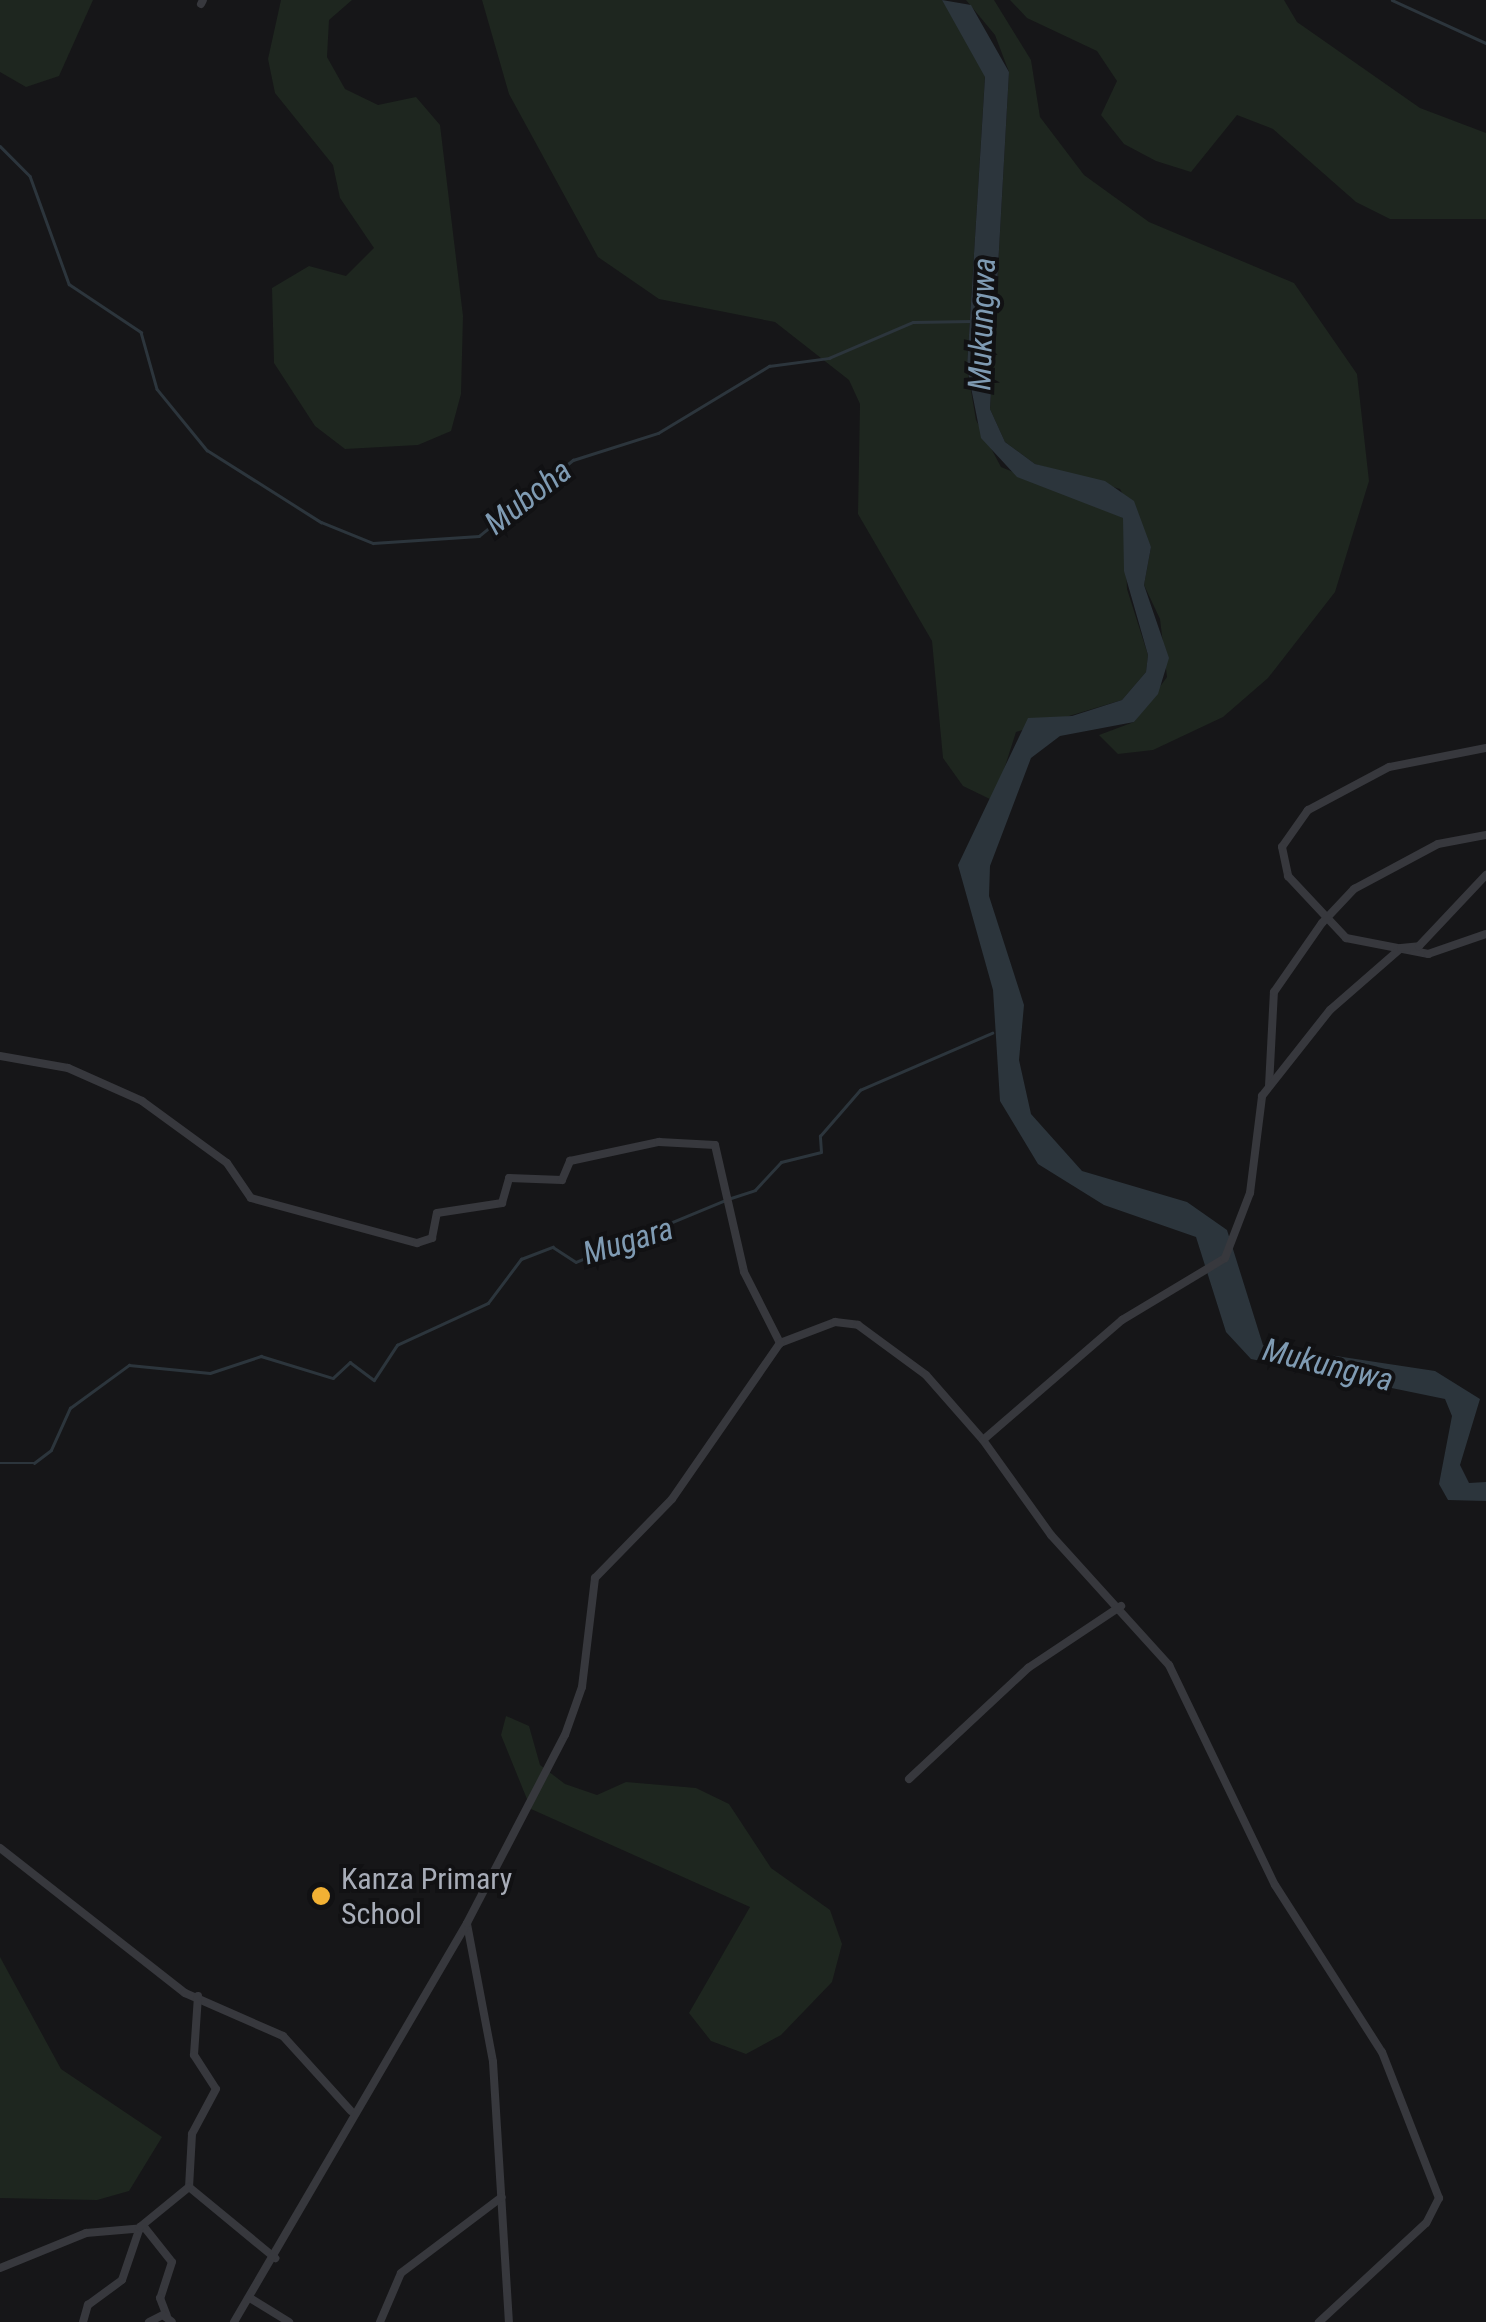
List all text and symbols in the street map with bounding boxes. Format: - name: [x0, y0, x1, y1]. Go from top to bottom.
- water label: Mukungwa: [960, 257, 1004, 391]
- water label: Muboha: [477, 451, 579, 543]
- water label: Mugara: [578, 1209, 678, 1273]
- water label: Mukungwa: [1259, 1330, 1397, 1400]
- place label: Kanza Primary School: [341, 1861, 512, 1932]
- marker: Kanza Primary School: [310, 1885, 332, 1907]

